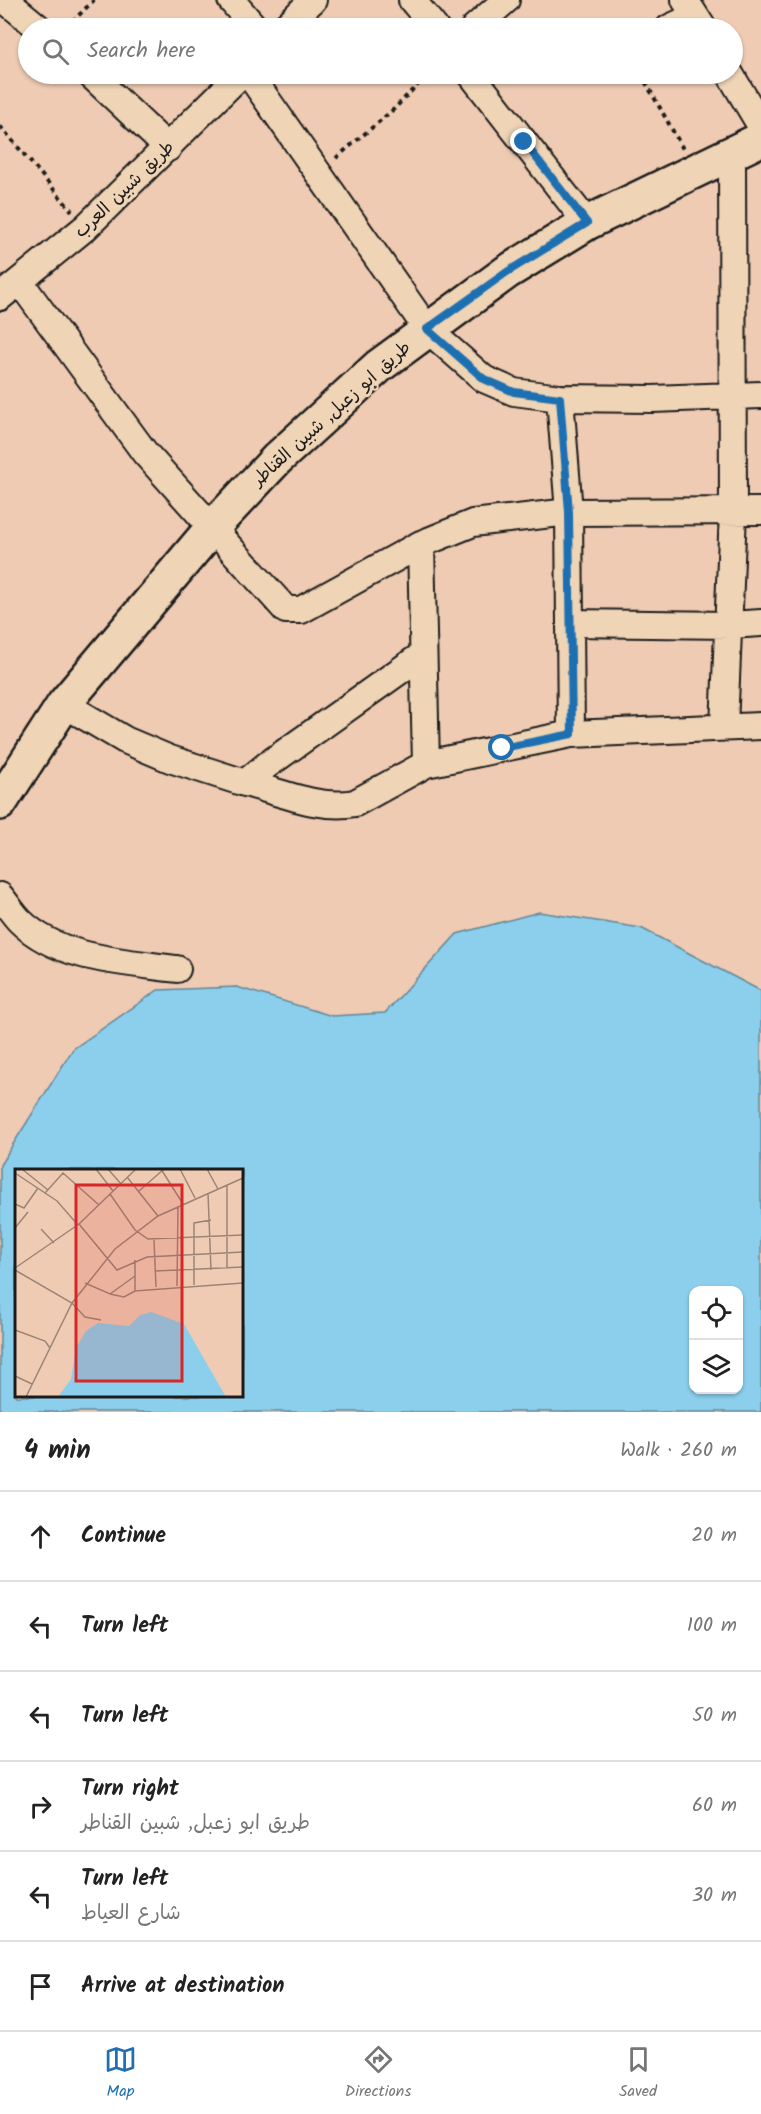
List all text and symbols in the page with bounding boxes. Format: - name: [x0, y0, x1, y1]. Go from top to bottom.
- search box: [18, 18, 743, 84]
- text: Search here: [87, 34, 195, 69]
- icon: search: [39, 35, 72, 68]
- route end: [510, 128, 536, 154]
- street label: طريق شبين العرب: [68, 134, 182, 246]
- street label: طريق ابو زعبل, شبين القناطر: [244, 334, 418, 495]
- route start: [488, 734, 514, 760]
- inset map: [15, 1169, 243, 1397]
- map controls: [689, 1286, 743, 1394]
- button: locate: [689, 1286, 743, 1340]
- button: layers: [689, 1340, 743, 1394]
- text: 4 min: [24, 1430, 91, 1472]
- text: Walk · 260 m: [620, 1435, 737, 1467]
- text: Continue: [81, 1519, 166, 1554]
- icon: ahead: [24, 1520, 57, 1553]
- text: 20 m: [691, 1520, 737, 1552]
- text: Turn left: [81, 1609, 168, 1644]
- icon: left: [24, 1610, 57, 1643]
- text: 100 m: [687, 1610, 737, 1642]
- text: Turn left: [81, 1699, 168, 1734]
- icon: left: [24, 1700, 57, 1733]
- text: 50 m: [692, 1700, 737, 1732]
- text: Turn right: [81, 1772, 179, 1807]
- icon: right: [24, 1790, 57, 1823]
- text: 60 m: [692, 1790, 737, 1822]
- text: طريق ابو زعبل, شبين القناطر: [81, 1808, 310, 1840]
- text: Turn left: [81, 1862, 168, 1897]
- icon: left: [24, 1880, 57, 1913]
- text: 30 m: [692, 1880, 737, 1912]
- text: شارع العياط: [81, 1898, 181, 1930]
- text: Arrive at destination: [81, 1969, 284, 2004]
- icon: arrive: [24, 1970, 57, 2003]
- tab: Map: [104, 2043, 137, 2104]
- tab: Directions: [345, 2043, 411, 2104]
- tab: Saved: [619, 2043, 657, 2104]

